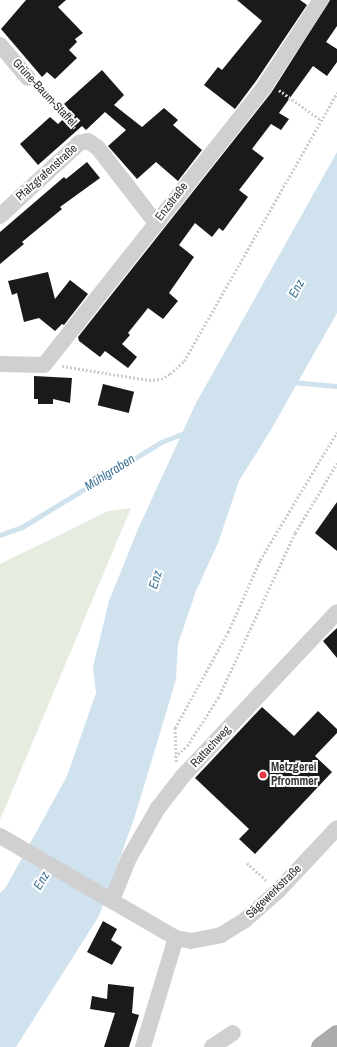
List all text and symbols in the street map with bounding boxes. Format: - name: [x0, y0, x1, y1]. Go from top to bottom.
- street label: Grüne-Baum-Staffel: [9, 56, 79, 130]
- street label: Pfalzgrafenstraße: [13, 142, 81, 204]
- street label: Enzstraße: [153, 180, 191, 224]
- water label: Enz: [286, 277, 308, 301]
- water label: Mühlgraben: [82, 451, 138, 495]
- water label: Enz: [146, 569, 166, 591]
- street label: Rattachweg: [188, 723, 234, 771]
- place label: Metzgerei Pfrommer: [271, 761, 317, 789]
- marker: Metzgerei Pfrommer: [258, 770, 268, 780]
- street label: Sägewerkstraße: [243, 862, 305, 922]
- water label: Enz: [31, 869, 53, 893]

